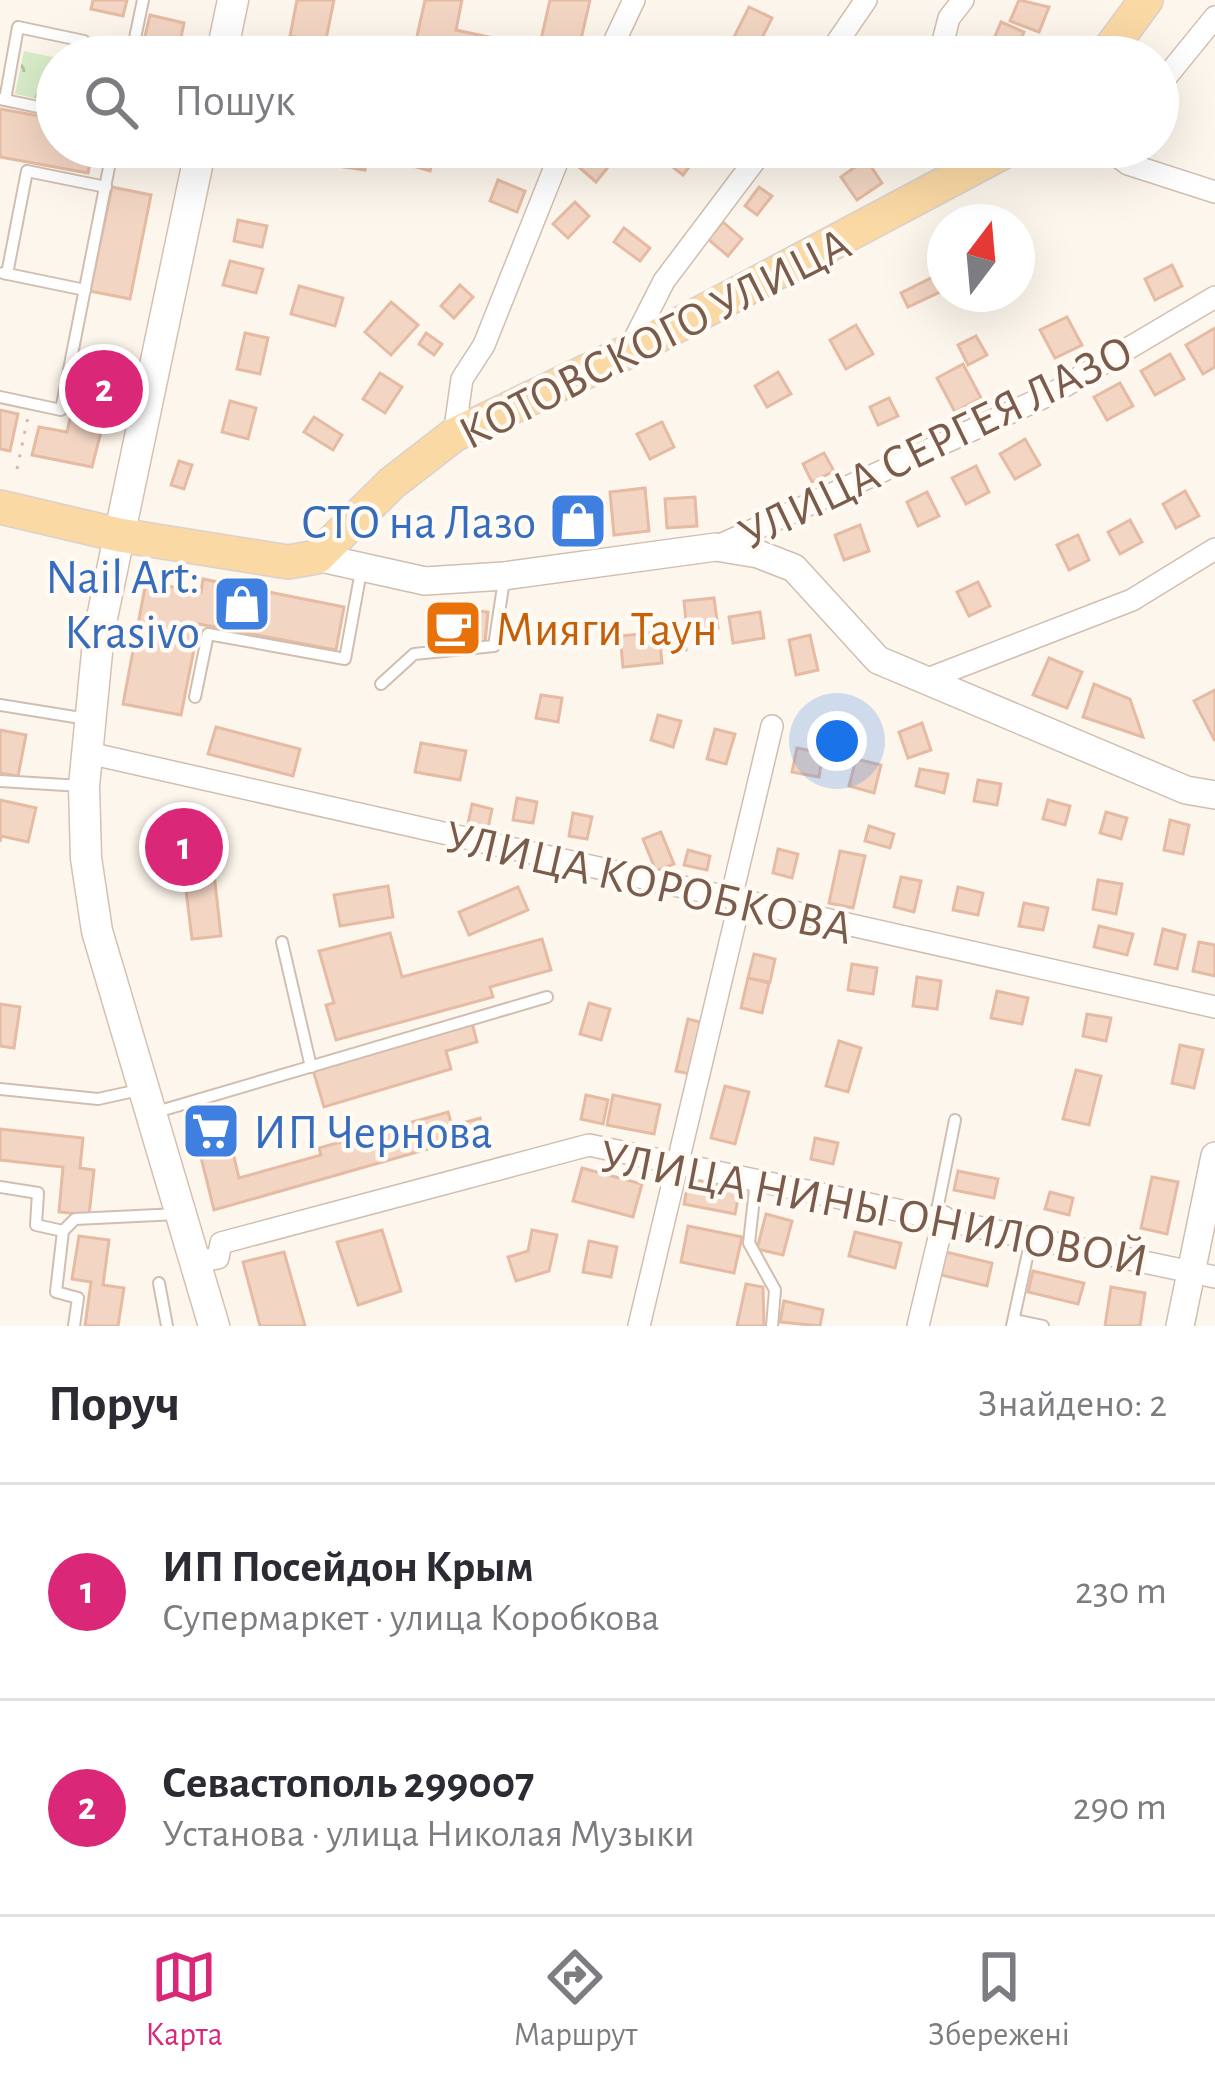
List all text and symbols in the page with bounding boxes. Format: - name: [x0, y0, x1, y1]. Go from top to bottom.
- search box: [36, 36, 1179, 168]
- icon: search: [78, 69, 144, 135]
- text: Пошук: [174, 79, 295, 124]
- north arrow: [927, 204, 1035, 312]
- street label: КОТОВСКОГО УЛИЦА: [452, 220, 859, 459]
- street label: УЛИЦА СЕРГЕЯ ЛАЗО: [732, 328, 1141, 560]
- pin: 2: [65, 344, 143, 434]
- shop icon: СТО на Лазо: [547, 490, 609, 552]
- place label: СТО на Лазо: [301, 500, 536, 548]
- place label: Nail Art: Krasivo: [46, 555, 200, 658]
- shop icon: Nail Art: Krasivo: [211, 573, 273, 635]
- cafe icon: Мияги Таун: [422, 597, 484, 659]
- place label: Мияги Таун: [495, 607, 718, 655]
- your location: [807, 711, 867, 771]
- pin: 1: [145, 802, 223, 892]
- street label: УЛИЦА КОРОБКОВА: [440, 814, 857, 954]
- supermarket icon: ИП Чернова: [180, 1100, 242, 1162]
- place label: ИП Чернова: [253, 1110, 493, 1158]
- street label: УЛИЦА НИНЫ ОНИЛОВОЙ: [595, 1131, 1152, 1287]
- text: Поруч: [48, 1379, 180, 1430]
- text: Знайдено: 2: [978, 1385, 1167, 1424]
- text: ИП Посейдон Крым: [162, 1545, 534, 1590]
- text: 1: [80, 1572, 94, 1611]
- text: 230 m: [1075, 1572, 1167, 1611]
- text: Супермаркет · улица Коробкова: [162, 1599, 660, 1638]
- text: Севастополь 299007: [162, 1761, 535, 1806]
- text: 2: [78, 1788, 96, 1827]
- text: 290 m: [1073, 1788, 1167, 1827]
- text: Установа · улица Николая Музыки: [162, 1815, 695, 1854]
- tab: Карта: [145, 1944, 223, 2056]
- tab: Маршрут: [513, 1944, 637, 2056]
- tab: Збережені: [928, 1944, 1070, 2056]

